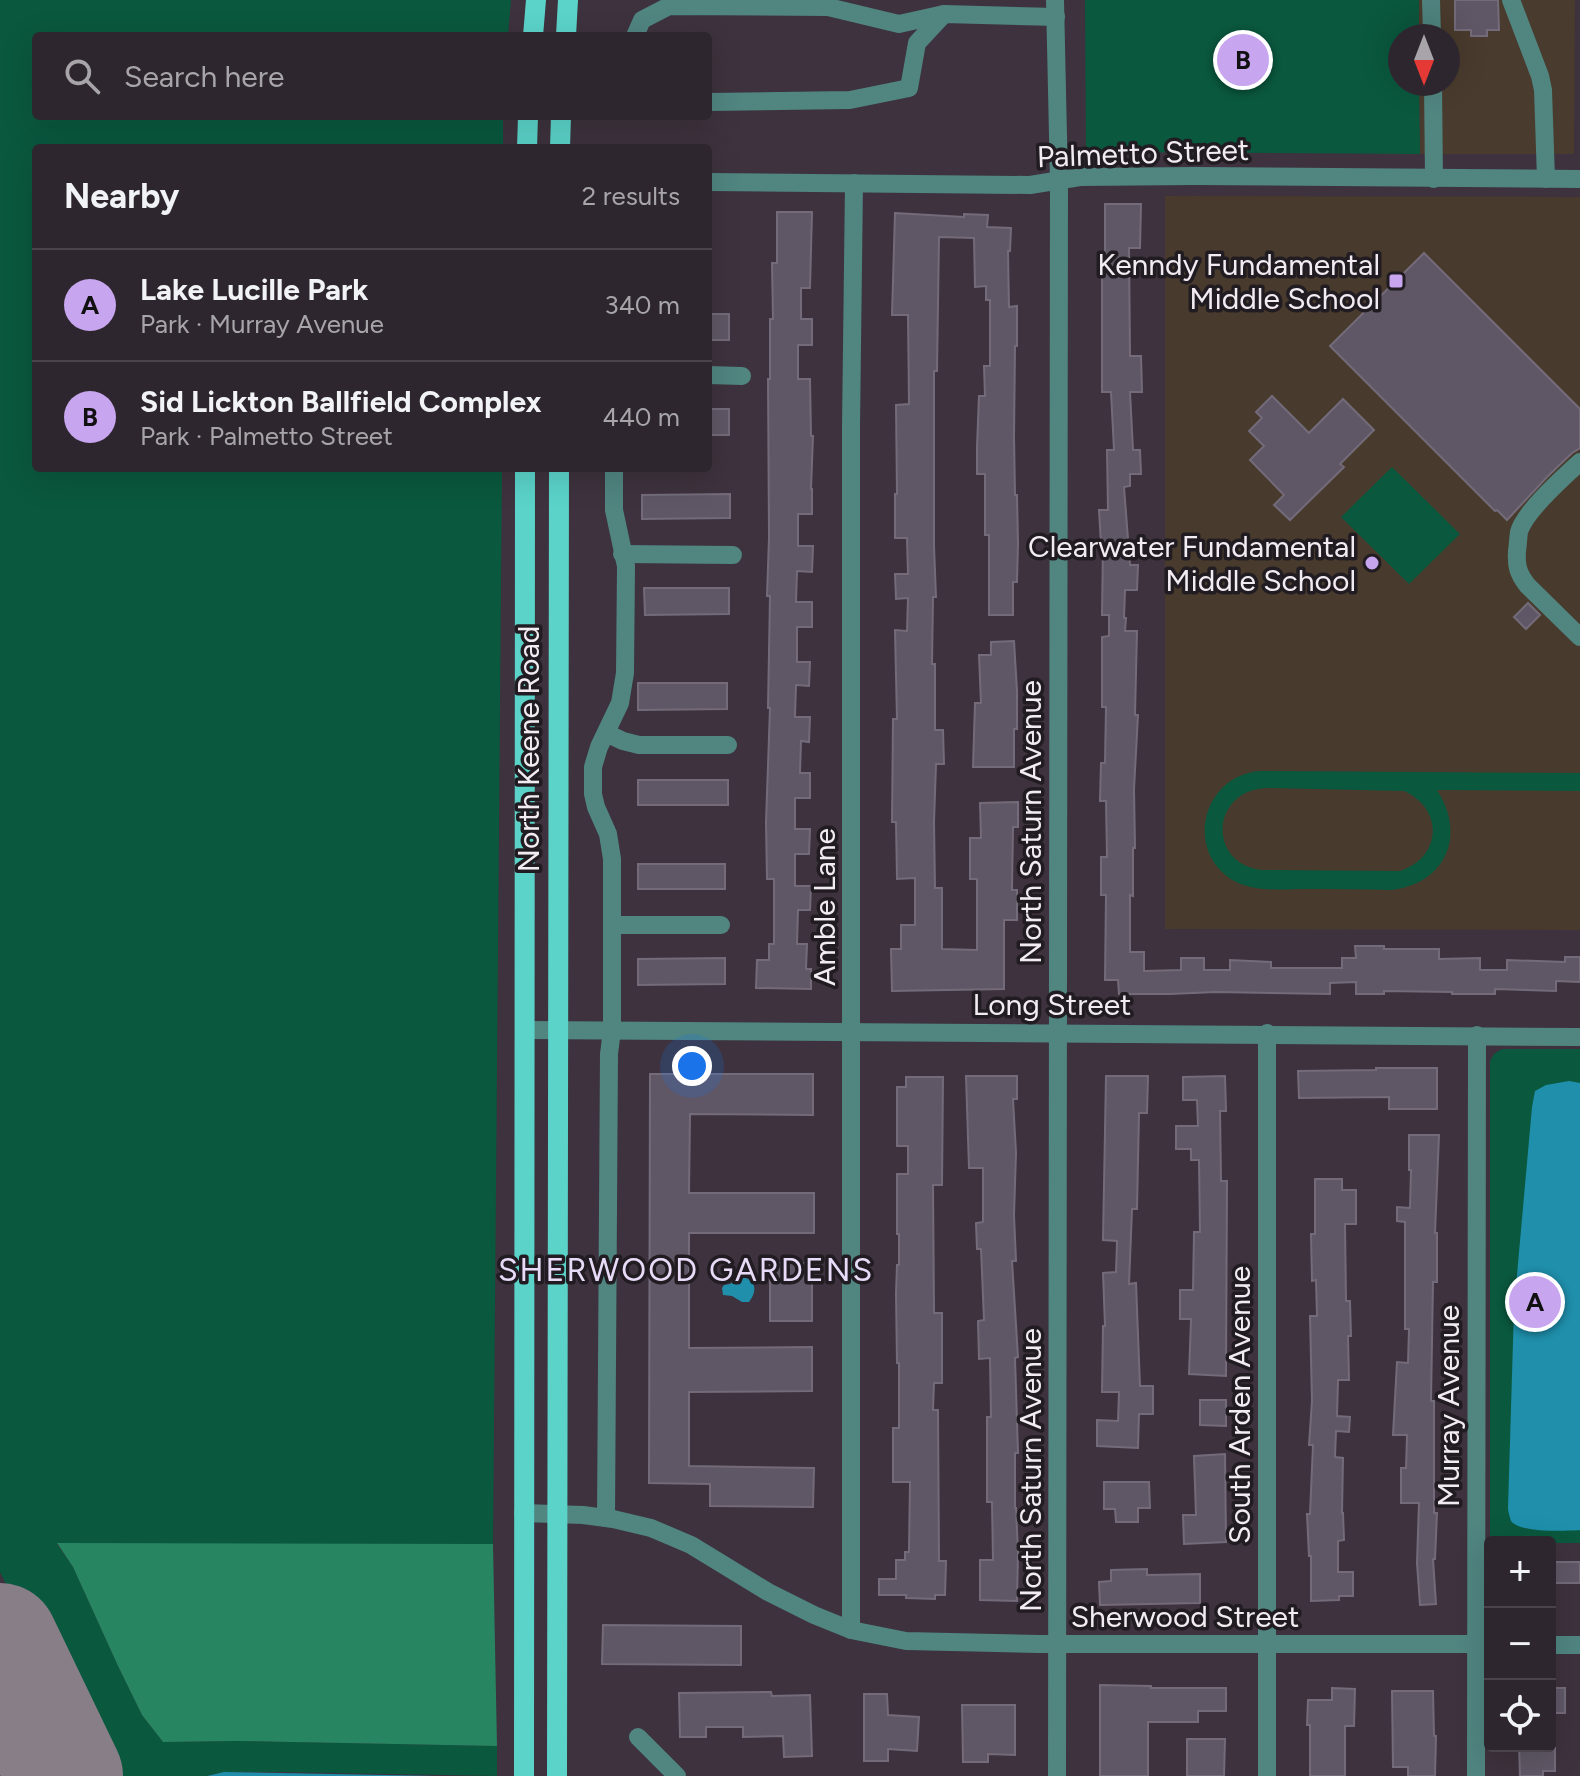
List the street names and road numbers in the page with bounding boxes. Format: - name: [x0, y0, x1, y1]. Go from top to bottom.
- street label: Palmetto Street: [1036, 131, 1250, 175]
- street label: North Keene Road: [510, 626, 547, 872]
- street label: North Saturn Avenue: [1012, 680, 1049, 964]
- street label: Amble Lane: [806, 828, 843, 986]
- street label: Long Street: [973, 986, 1131, 1023]
- street label: South Arden Avenue: [1221, 1266, 1258, 1544]
- street label: Murray Avenue: [1430, 1305, 1467, 1507]
- street label: North Saturn Avenue: [1012, 1328, 1049, 1612]
- street label: Sherwood Street: [1071, 1598, 1299, 1635]

